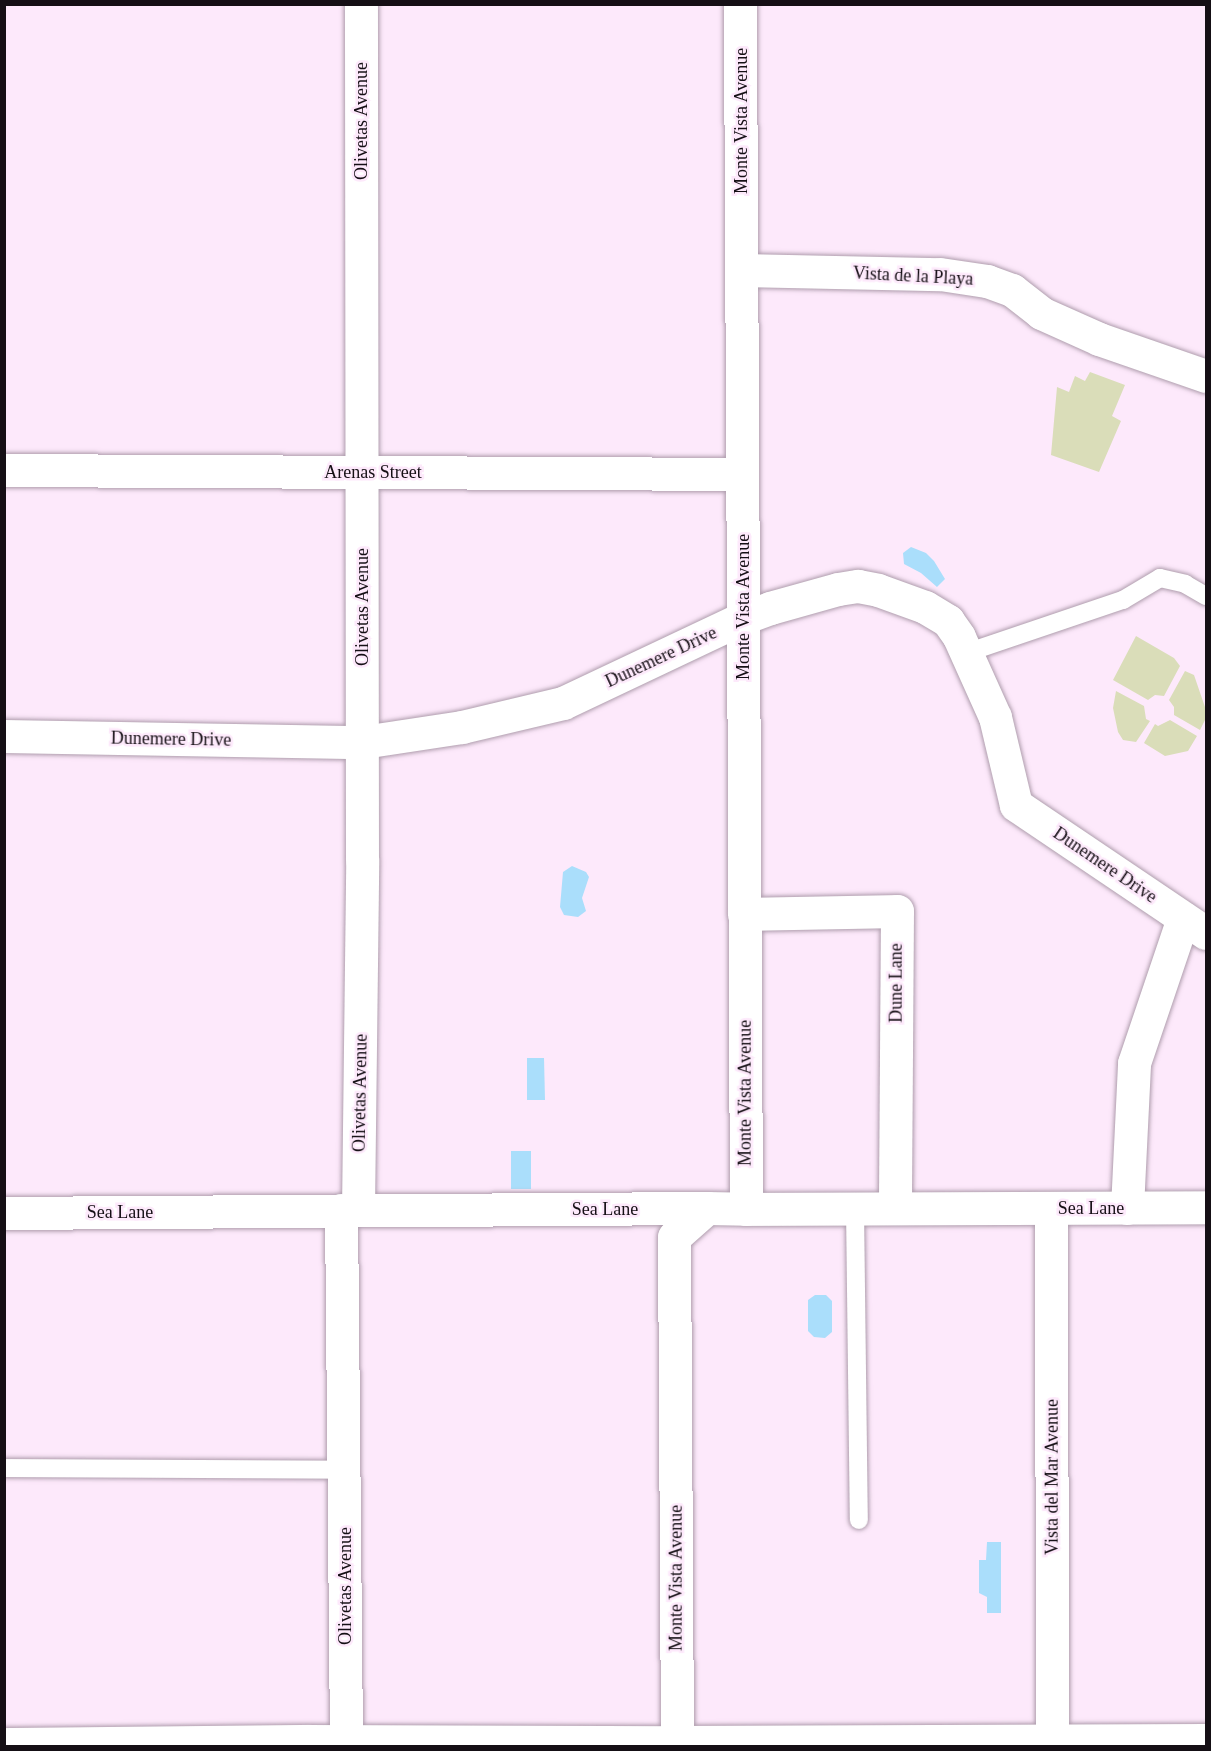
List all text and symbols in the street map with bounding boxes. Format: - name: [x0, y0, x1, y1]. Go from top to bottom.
- street label: Monte Vista Avenue: [730, 47, 752, 195]
- street label: Olivetas Avenue: [350, 61, 372, 181]
- street label: Vista de la Playa: [852, 262, 974, 290]
- street label: Arenas Street: [324, 461, 422, 483]
- street label: Monte Vista Avenue: [732, 533, 754, 681]
- street label: Olivetas Avenue: [351, 547, 373, 667]
- street label: Dunemere Drive: [602, 622, 720, 692]
- street label: Dunemere Drive: [111, 727, 231, 751]
- street label: Dunemere Drive: [1049, 822, 1161, 908]
- street label: Dune Lane: [885, 943, 907, 1023]
- street label: Monte Vista Avenue: [734, 1019, 756, 1167]
- street label: Olivetas Avenue: [348, 1033, 372, 1153]
- street label: Sea Lane: [1058, 1197, 1124, 1219]
- street label: Sea Lane: [572, 1198, 638, 1220]
- street label: Sea Lane: [87, 1201, 153, 1223]
- street label: Vista del Mar Avenue: [1041, 1398, 1063, 1556]
- street label: Monte Vista Avenue: [665, 1504, 687, 1652]
- street label: Olivetas Avenue: [334, 1526, 356, 1646]

